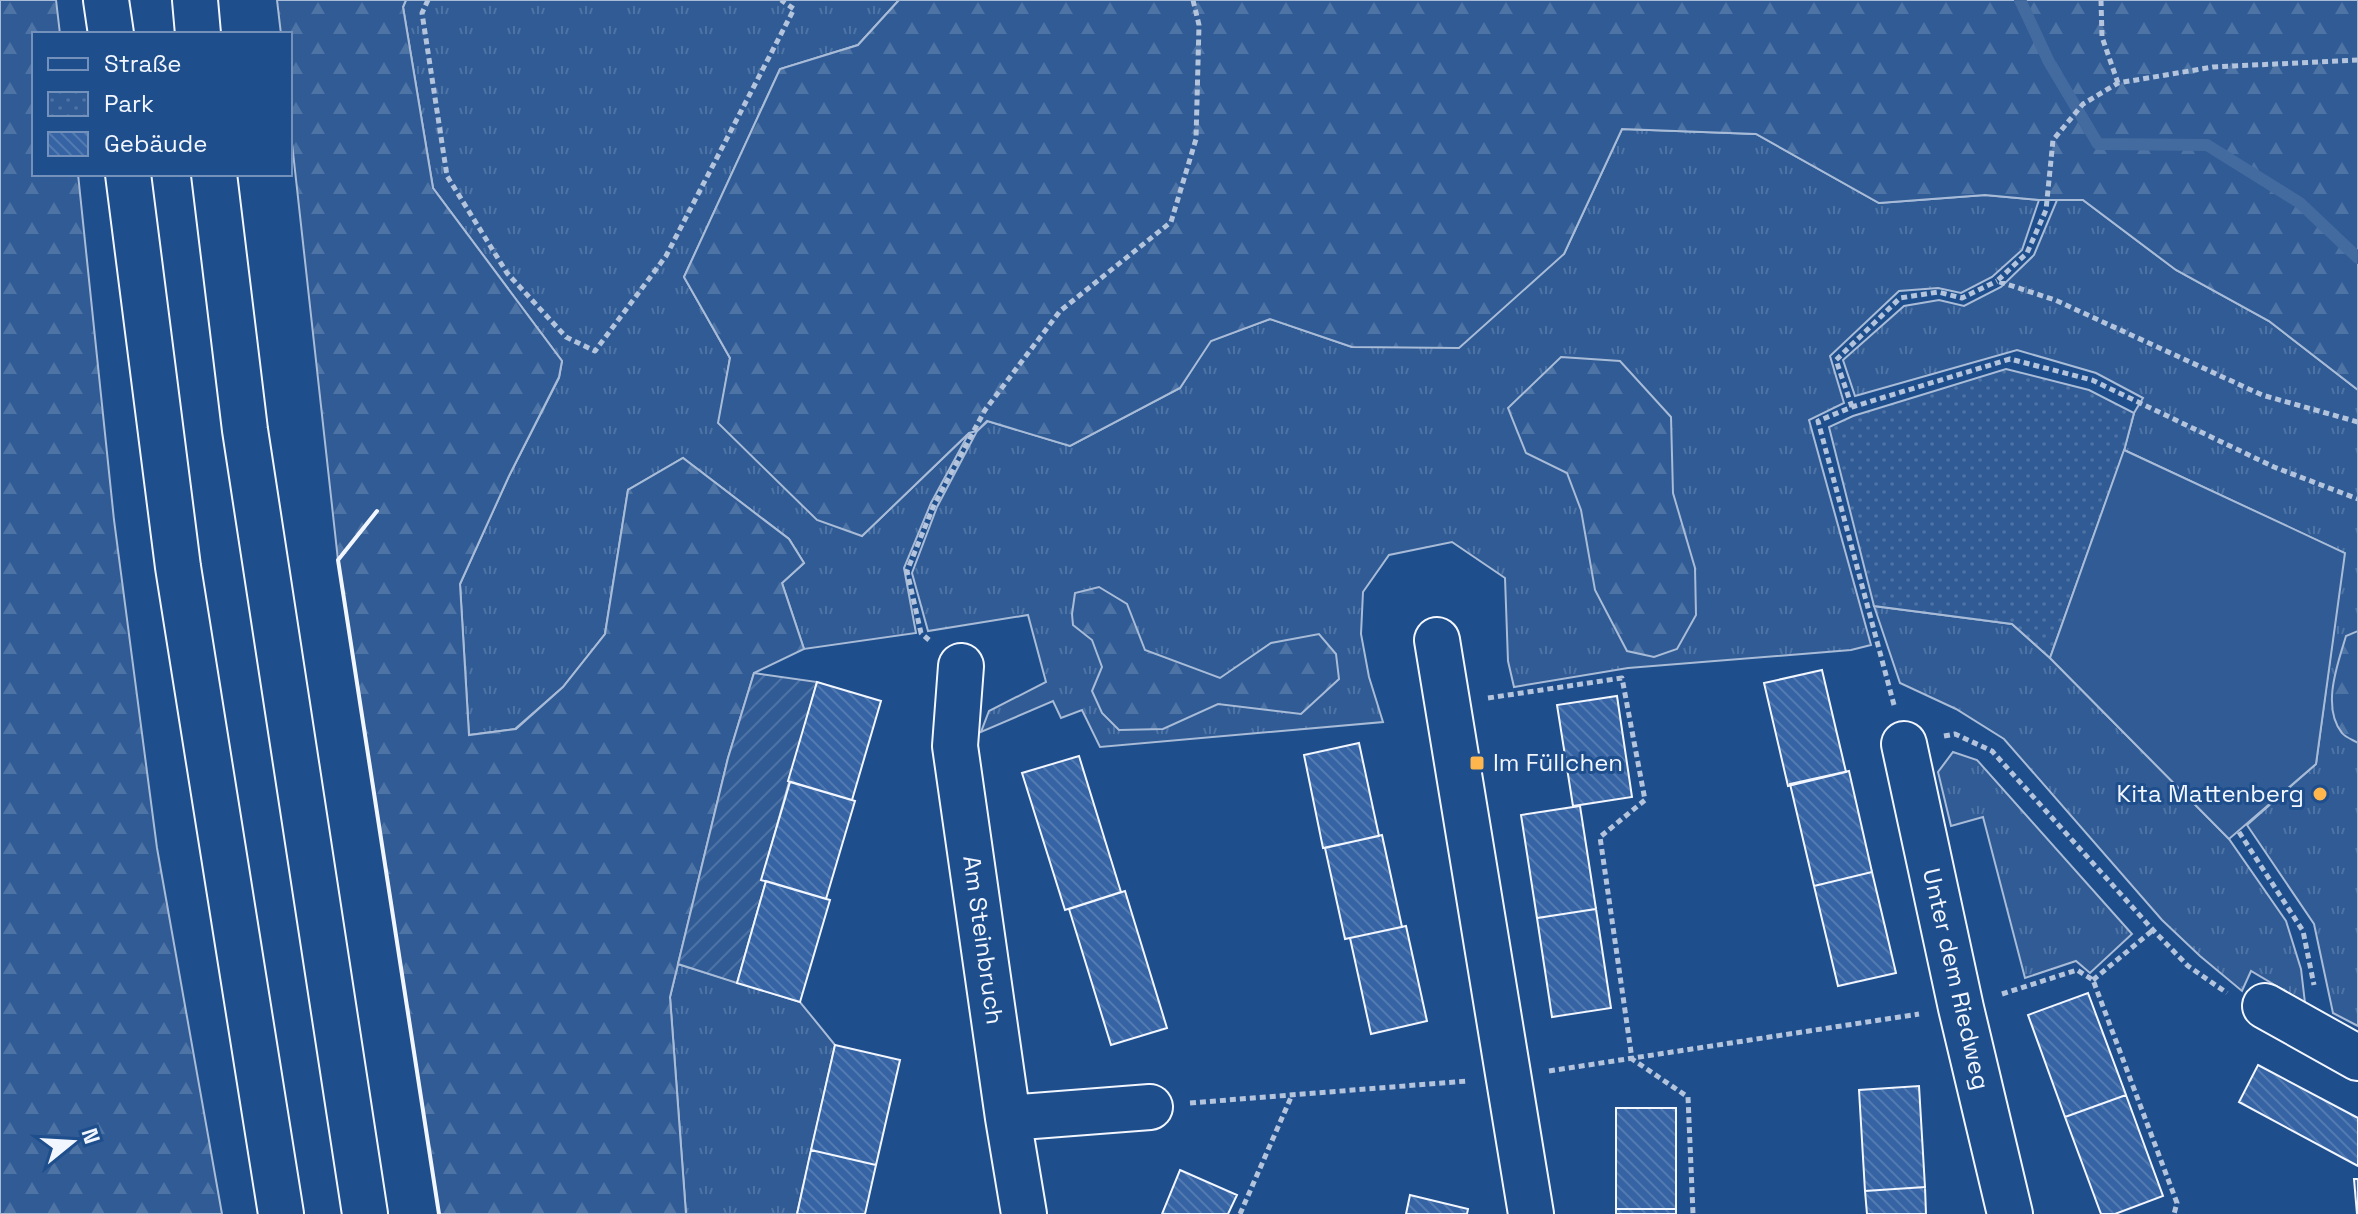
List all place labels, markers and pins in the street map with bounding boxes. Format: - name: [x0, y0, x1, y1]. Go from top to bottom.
- place label: Im Füllchen: [1493, 747, 1623, 778]
- marker: Im Füllchen: [1468, 754, 1486, 772]
- place label: Kita Mattenberg: [2117, 778, 2304, 809]
- marker: Kita Mattenberg: [2311, 785, 2329, 803]

